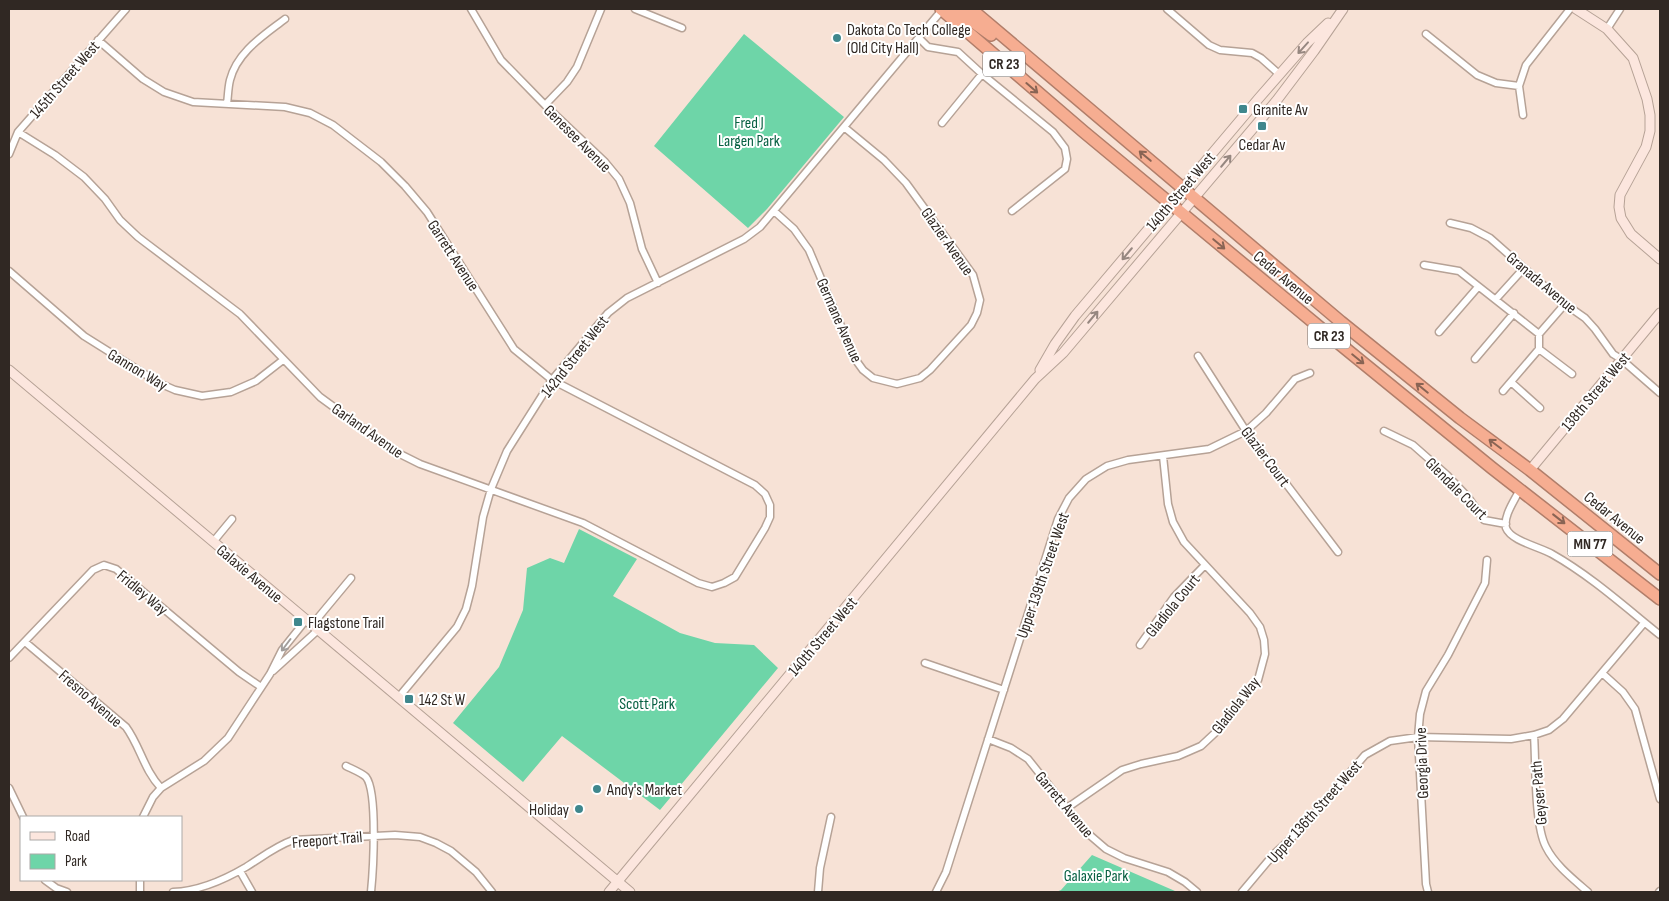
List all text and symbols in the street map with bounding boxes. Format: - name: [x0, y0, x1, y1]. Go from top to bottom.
- place label: Dakota Co Tech College (Old City Hall): [847, 21, 971, 58]
- marker: Dakota Co Tech College (Old City Hall): [831, 32, 843, 44]
- street label: 145th Street West: [26, 37, 104, 123]
- one-way arrow: [1297, 41, 1309, 54]
- road number: CR 23: [983, 52, 1025, 76]
- one-way arrow: [1026, 82, 1039, 93]
- street label: Genesee Avenue: [539, 101, 615, 177]
- place label: Granite Av: [1253, 101, 1308, 120]
- marker: Granite Av: [1237, 103, 1249, 115]
- park label: Fred J Largen Park: [718, 114, 780, 151]
- marker: Cedar Av: [1256, 120, 1268, 132]
- place label: Cedar Av: [1239, 136, 1285, 155]
- street label: 140th Street West: [1143, 149, 1220, 235]
- one-way arrow: [1139, 151, 1152, 162]
- one-way arrow: [1220, 154, 1231, 167]
- street label: Glazier Avenue: [916, 204, 977, 279]
- street label: Garrett Avenue: [423, 217, 483, 295]
- one-way arrow: [1212, 239, 1225, 250]
- one-way arrow: [1122, 247, 1133, 260]
- street label: Cedar Avenue: [1249, 247, 1317, 309]
- street label: Granada Avenue: [1502, 248, 1580, 318]
- street label: Germane Avenue: [812, 275, 866, 366]
- one-way arrow: [1088, 311, 1099, 324]
- street label: 142nd Street West: [537, 312, 613, 402]
- road number: CR 23: [1308, 324, 1350, 348]
- street label: Gannon Way: [104, 345, 170, 395]
- street label: 138th Street West: [1558, 349, 1635, 435]
- one-way arrow: [1351, 353, 1364, 364]
- one-way arrow: [1416, 382, 1429, 393]
- street label: Garland Avenue: [328, 400, 407, 463]
- street label: Glazier Court: [1236, 423, 1294, 491]
- one-way arrow: [1488, 439, 1502, 449]
- street label: Glendale Court: [1421, 454, 1491, 524]
- street label: Cedar Avenue: [1580, 488, 1648, 549]
- street label: Upper 139th Street West: [1013, 510, 1074, 641]
- one-way arrow: [1552, 514, 1565, 525]
- road number: MN 77: [1568, 532, 1612, 556]
- street label: Galaxie Avenue: [212, 541, 286, 607]
- street label: Fridley Way: [113, 566, 171, 620]
- street label: Gladiola Court: [1142, 570, 1204, 641]
- street label: 140th Street West: [785, 594, 862, 680]
- place label: Flagstone Trail: [308, 614, 384, 633]
- marker: Flagstone Trail: [292, 616, 304, 628]
- one-way arrow: [281, 639, 292, 652]
- street label: Fresno Avenue: [54, 666, 126, 732]
- street label: Gladiola Way: [1208, 674, 1264, 738]
- place label: 142 St W: [419, 691, 466, 710]
- marker: 142 St W: [403, 693, 415, 705]
- park label: Scott Park: [619, 695, 675, 714]
- street label: Georgia Drive: [1412, 727, 1433, 799]
- street label: Upper 136th Street West: [1264, 757, 1366, 867]
- street label: Geyser Path: [1527, 760, 1552, 826]
- street label: Garrett Avenue: [1031, 768, 1097, 842]
- place label: Andy's Market: [606, 781, 682, 800]
- marker: Andy's Market: [591, 783, 603, 795]
- place label: Holiday: [529, 801, 569, 820]
- marker: Holiday: [573, 803, 585, 815]
- legend: [20, 816, 182, 881]
- text: Road: [65, 827, 90, 846]
- street label: Freeport Trail: [291, 828, 363, 853]
- text: Park: [65, 852, 87, 871]
- park label: Galaxie Park: [1064, 867, 1128, 886]

